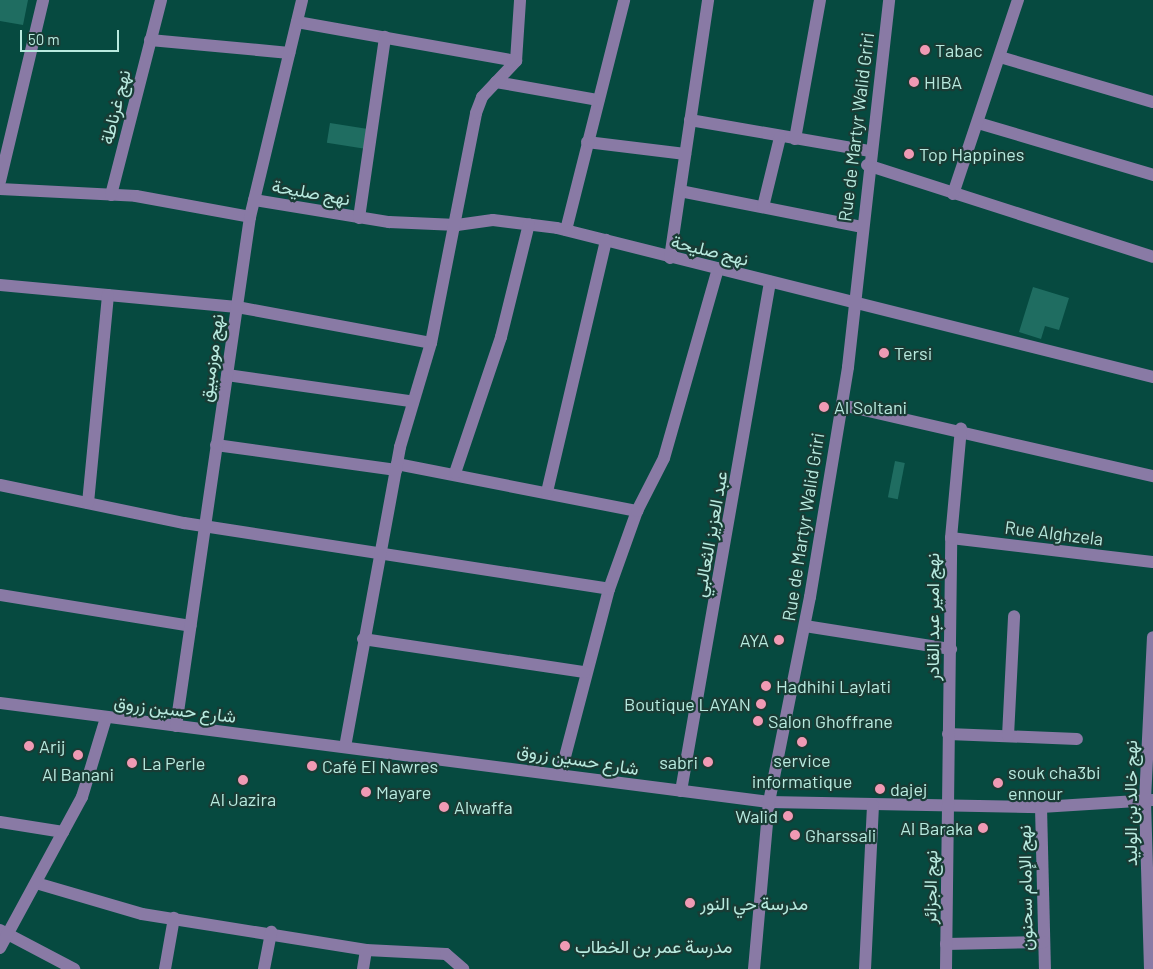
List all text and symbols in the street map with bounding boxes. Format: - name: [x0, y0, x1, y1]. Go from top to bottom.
- scale bar: [22, 20, 121, 52]
- text: 50 m: [28, 30, 60, 48]
- street label: Rue de Martyr Walid Griri: [834, 31, 878, 223]
- place label: Tabac: [935, 39, 983, 61]
- marker: Tabac: [919, 44, 931, 56]
- street label: نهج غرناطة: [95, 67, 135, 147]
- place label: HIBA: [924, 71, 962, 93]
- marker: HIBA: [908, 76, 920, 88]
- place label: Top Happines: [919, 143, 1024, 165]
- marker: Top Happines: [903, 148, 915, 160]
- street label: نهج صليحة: [270, 175, 352, 209]
- street label: نهج صليحة: [669, 230, 751, 270]
- street label: نهج موزمبيق: [194, 313, 228, 403]
- place label: Tersi: [894, 342, 932, 364]
- marker: Tersi: [878, 347, 890, 359]
- place label: Al Soltani: [834, 396, 907, 418]
- marker: Al Soltani: [818, 401, 830, 413]
- street label: Rue de Martyr Walid Griri: [777, 431, 829, 623]
- street label: عبد العزيز الثعالبي: [688, 469, 732, 599]
- street label: Rue Alghzela: [1003, 516, 1105, 550]
- street label: نهج امير عبد القادر: [921, 553, 943, 681]
- place label: AYA: [740, 629, 769, 651]
- marker: AYA: [773, 634, 785, 646]
- place label: Hadhihi Laylati: [776, 675, 891, 697]
- marker: Hadhihi Laylati: [760, 680, 772, 692]
- street label: شارع حسين زروق: [113, 691, 237, 727]
- place label: Boutique LAYAN: [624, 693, 751, 715]
- marker: Boutique LAYAN: [755, 698, 767, 710]
- place label: Salon Ghoffrane: [768, 710, 893, 732]
- marker: Salon Ghoffrane: [752, 715, 764, 727]
- place label: Arij: [39, 735, 65, 757]
- marker: service informatique: [796, 736, 808, 748]
- street label: شارع حسين زروق: [516, 739, 640, 779]
- marker: Arij: [23, 740, 35, 752]
- street label: نهج خالد بن الوليد: [1119, 740, 1141, 866]
- marker: Al Banani: [72, 749, 84, 761]
- place label: service informatique: [752, 750, 852, 792]
- place label: sabri: [659, 751, 698, 773]
- place label: La Perle: [142, 752, 205, 774]
- place label: Café El Nawres: [322, 755, 438, 777]
- marker: sabri: [702, 756, 714, 768]
- marker: La Perle: [126, 757, 138, 769]
- marker: Café El Nawres: [306, 760, 318, 772]
- place label: souk cha3bi ennour: [1008, 762, 1101, 804]
- place label: Al Banani: [42, 763, 114, 785]
- marker: Al Jazira: [237, 774, 249, 786]
- marker: souk cha3bi ennour: [992, 777, 1004, 789]
- place label: dajej: [890, 778, 927, 800]
- place label: Mayare: [376, 781, 431, 803]
- marker: dajej: [874, 783, 886, 795]
- marker: Mayare: [360, 786, 372, 798]
- place label: Al Jazira: [210, 788, 276, 810]
- place label: Alwaffa: [454, 796, 513, 818]
- marker: Alwaffa: [438, 801, 450, 813]
- place label: Walid: [735, 805, 778, 827]
- marker: Walid: [782, 810, 794, 822]
- place label: Al Baraka: [900, 817, 973, 839]
- marker: Al Baraka: [977, 822, 989, 834]
- place label: Gharssali: [805, 824, 876, 846]
- street label: نهج الإمام سحنون: [1013, 825, 1037, 951]
- marker: Gharssali: [789, 829, 801, 841]
- street label: نهج الجزائر: [919, 850, 941, 924]
- place label: مدرسة حي النور: [700, 892, 808, 914]
- marker: مدرسة حي النور: [684, 897, 696, 909]
- place label: مدرسة عمر بن الخطاب: [575, 935, 732, 957]
- marker: مدرسة عمر بن الخطاب: [559, 940, 571, 952]

